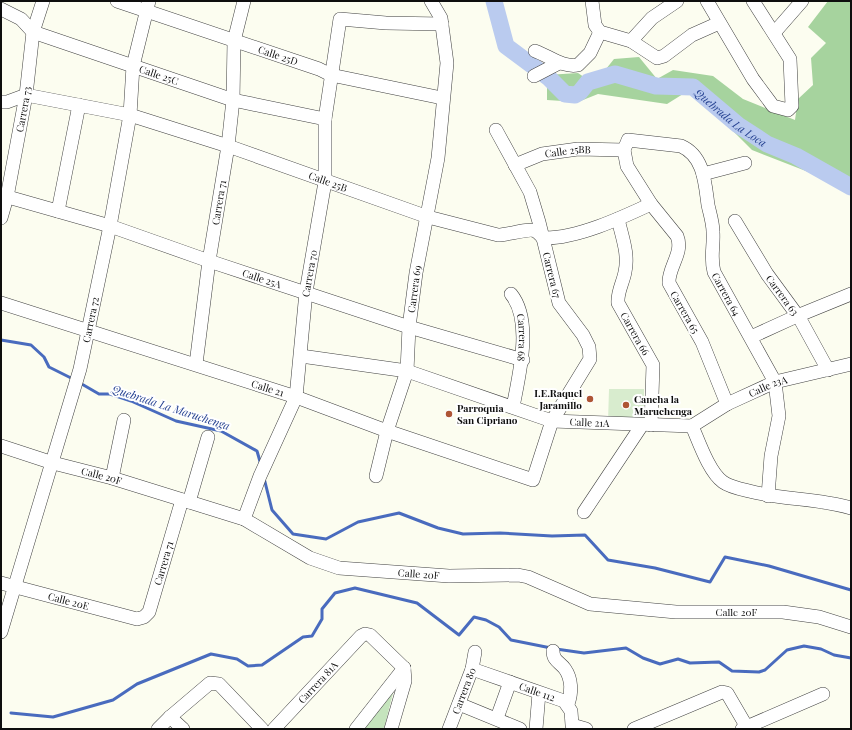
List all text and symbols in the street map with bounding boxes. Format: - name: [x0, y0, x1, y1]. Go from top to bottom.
- street label: Calle 25D: [256, 42, 300, 68]
- street label: Calle 25C: [137, 62, 181, 88]
- water label: Quebrada La Loca: [691, 84, 770, 150]
- street label: Carrera 73: [12, 85, 34, 133]
- street label: Calle 25BB: [544, 142, 591, 161]
- street label: Calle 25B: [307, 168, 349, 195]
- street label: Carrera 71: [208, 179, 229, 226]
- street label: Carrera 70: [299, 249, 320, 298]
- street label: Carrera 67: [540, 251, 564, 299]
- street label: Carrera 69: [404, 264, 424, 314]
- street label: Calle 25A: [241, 265, 284, 292]
- street label: Carrera 64: [709, 270, 744, 318]
- street label: Carrera 63: [763, 272, 802, 319]
- street label: Carrera 65: [667, 288, 703, 336]
- street label: Carrera 72: [79, 295, 102, 344]
- street label: Carrera 66: [617, 309, 653, 358]
- street label: Carrera 68: [514, 312, 530, 362]
- street label: Calle 23A: [746, 372, 789, 400]
- street label: Calle 21: [250, 376, 286, 400]
- water label: Quebrada La Maruchenga: [109, 381, 232, 433]
- place label: I.E.Raquel Jaramillo: [534, 386, 582, 412]
- place label: Cancha la Maruchenga: [634, 392, 693, 418]
- marker: I.E.Raquel Jaramillo: [585, 394, 595, 404]
- marker: Cancha la Maruchenga: [621, 400, 631, 410]
- place label: Parroquia San Cipriano: [457, 401, 518, 427]
- marker: Parroquia San Cipriano: [444, 409, 454, 419]
- street label: Calle 21A: [569, 415, 610, 430]
- street label: Calle 20F: [80, 463, 124, 488]
- street label: Carrera 71: [150, 539, 177, 587]
- street label: Calle 20F: [397, 565, 440, 582]
- street label: Calle 20E: [47, 589, 91, 613]
- street label: Calle 20F: [716, 605, 757, 619]
- street label: Carrera 81A: [295, 658, 341, 706]
- street label: Carrera 80: [448, 665, 479, 716]
- street label: Calle 112: [517, 679, 557, 704]

